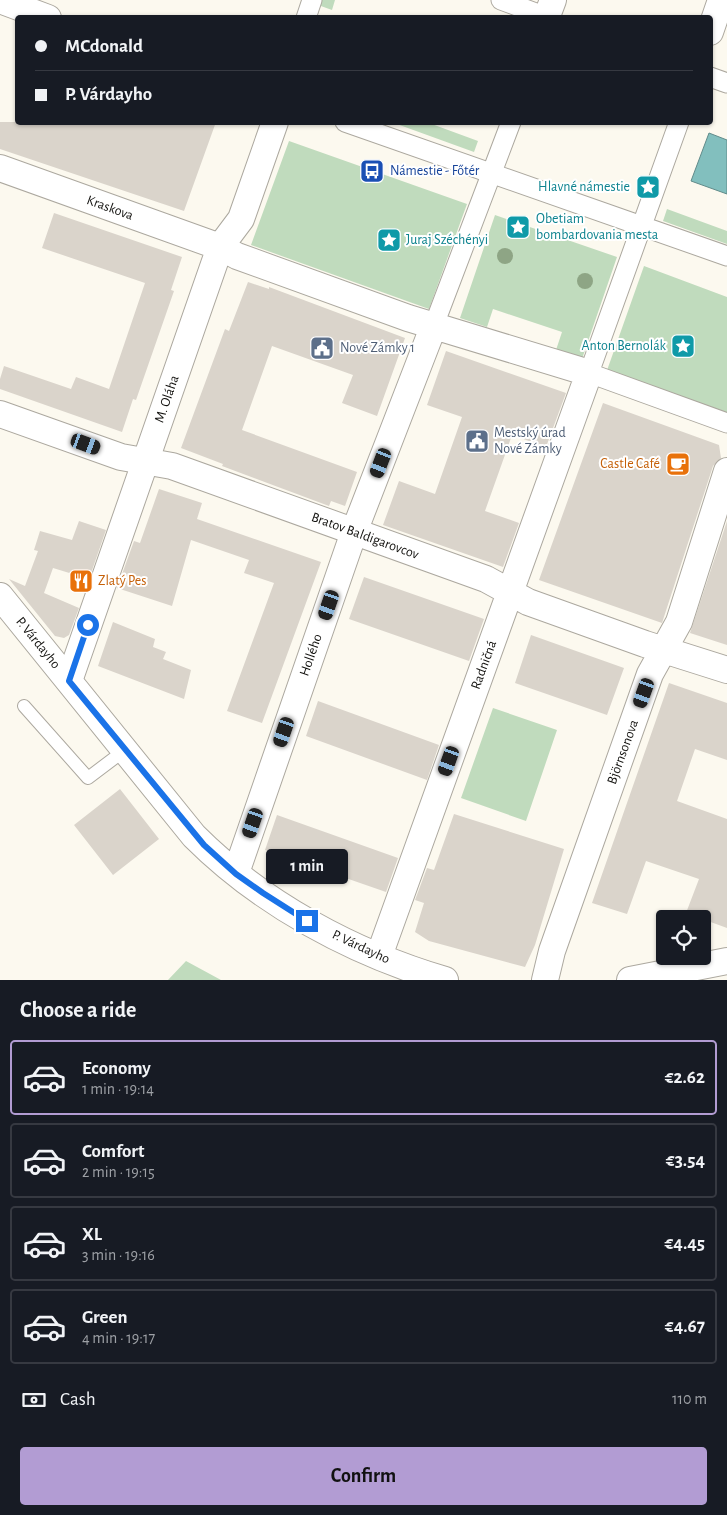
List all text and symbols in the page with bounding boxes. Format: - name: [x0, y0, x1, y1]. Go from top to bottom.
- text: MCdonald: [65, 37, 143, 56]
- text: P. Várdayho: [65, 85, 152, 104]
- bus stop icon: Námestie - Főtér: [359, 158, 385, 184]
- place label: Námestie - Főtér: [390, 164, 480, 178]
- place icon: Hlavné námestie: [635, 174, 661, 200]
- place label: Hlavné námestie: [538, 180, 630, 194]
- street label: Kraskova: [85, 193, 136, 223]
- place label: Obetiam bombardovania mesta: [536, 212, 659, 242]
- place icon: Obetiam bombardovania mesta: [505, 214, 531, 240]
- place icon: Juraj Széchényi: [376, 227, 402, 253]
- place label: Juraj Széchényi: [406, 233, 488, 247]
- place icon: Anton Bernolák: [670, 333, 696, 359]
- public building icon: Nové Zámky 1: [309, 335, 335, 361]
- place label: Anton Bernolák: [582, 339, 667, 353]
- place label: Nové Zámky 1: [340, 341, 415, 355]
- street label: M. Oláha: [152, 373, 182, 425]
- place label: Mestský úrad Nové Zámky: [494, 426, 566, 456]
- public building icon: Mestský úrad Nové Zámky: [464, 428, 490, 454]
- car: [69, 432, 102, 456]
- car: [368, 446, 393, 480]
- cafe icon: Castle Café: [665, 451, 691, 477]
- place label: Castle Café: [600, 457, 660, 471]
- street label: Bratov Baldigarovcov: [309, 510, 421, 562]
- restaurant icon: Zlatý Pes: [68, 568, 94, 594]
- place label: Zlatý Pes: [98, 574, 146, 588]
- car: [317, 588, 340, 622]
- route start: [77, 614, 99, 636]
- street label: P. Várdayho: [13, 615, 63, 672]
- street label: Hollého: [297, 632, 325, 678]
- street label: Radničná: [469, 638, 499, 691]
- car: [631, 676, 656, 710]
- car: [272, 715, 295, 749]
- street label: Björnsonova: [605, 717, 641, 786]
- car: [436, 744, 461, 778]
- car: [241, 806, 264, 840]
- callout: 1 min: [266, 848, 348, 884]
- text: 1 min: [290, 858, 324, 874]
- route end: [296, 910, 318, 932]
- map controls: [656, 910, 711, 965]
- button: locate: [656, 910, 711, 965]
- street label: P. Várdayho: [330, 928, 392, 966]
- text: Choose a ride: [20, 999, 136, 1021]
- icon: car: [22, 1055, 67, 1100]
- text: Economy: [82, 1059, 151, 1078]
- text: €2.62: [665, 1068, 705, 1087]
- text: 1 min · 19:14: [82, 1081, 154, 1097]
- icon: car: [22, 1138, 67, 1183]
- text: Comfort: [82, 1142, 144, 1161]
- text: €3.54: [666, 1151, 705, 1170]
- text: 2 min · 19:15: [82, 1164, 155, 1180]
- icon: car: [22, 1221, 67, 1266]
- text: XL: [82, 1225, 102, 1244]
- text: €4.45: [664, 1234, 705, 1253]
- text: 3 min · 19:16: [82, 1247, 155, 1263]
- icon: car: [22, 1304, 67, 1349]
- text: Green: [82, 1308, 128, 1327]
- text: €4.67: [665, 1317, 705, 1336]
- text: 4 min · 19:17: [82, 1330, 155, 1346]
- icon: cash: [20, 1386, 48, 1414]
- text: Cash: [60, 1390, 96, 1409]
- text: 110 m: [672, 1391, 707, 1407]
- button: Confirm: [20, 1447, 707, 1505]

